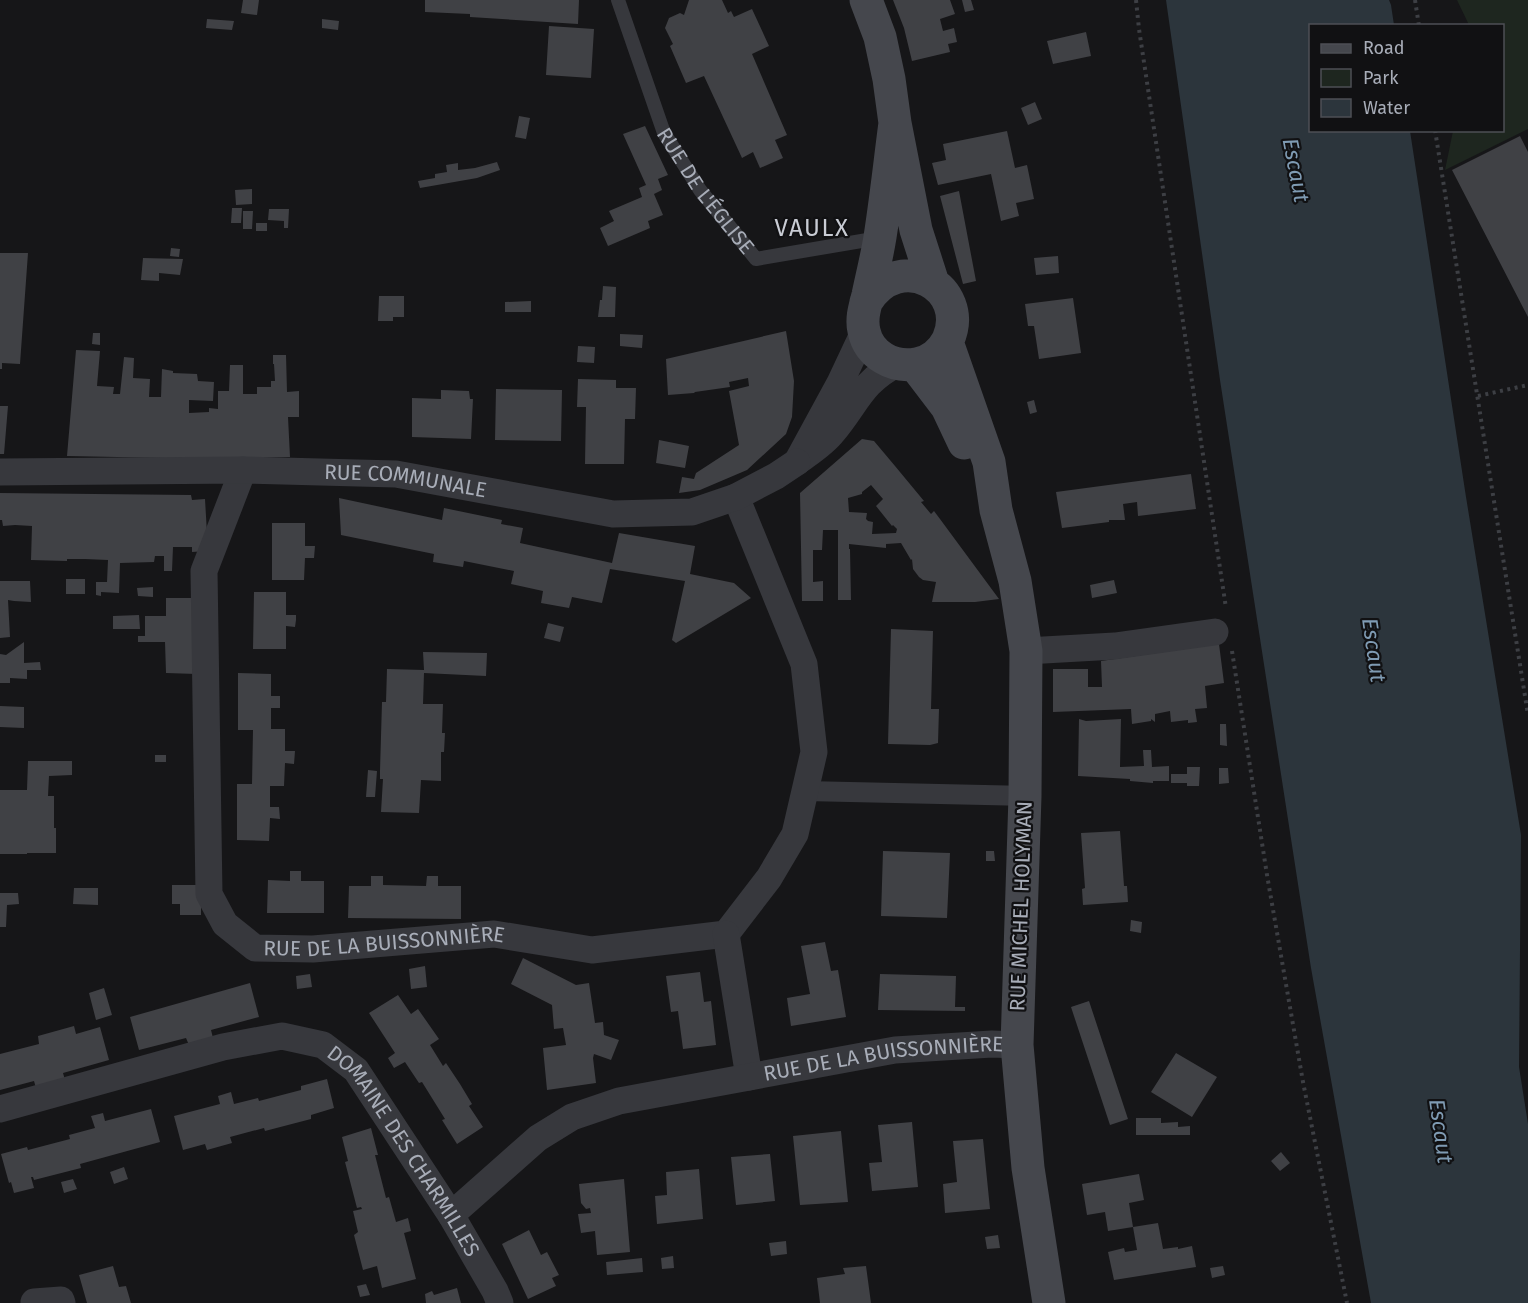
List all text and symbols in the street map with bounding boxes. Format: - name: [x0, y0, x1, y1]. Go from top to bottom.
- legend: [1309, 24, 1504, 132]
- text: Road: [1363, 37, 1405, 59]
- text: Park: [1363, 67, 1399, 89]
- text: Water: [1363, 97, 1410, 119]
- street label: RUE DE L'ÉGLISE: [651, 123, 760, 260]
- water label: Escaut: [1277, 136, 1315, 204]
- district label: VAULX: [775, 214, 849, 242]
- street label: RUE COMMUNALE: [324, 459, 489, 503]
- water label: Escaut: [1356, 616, 1392, 684]
- street label: RUE MICHEL HOLYMAN: [1004, 800, 1038, 1012]
- street label: RUE DE LA BUISSONNIÈRE: [263, 921, 507, 962]
- street label: RUE DE LA BUISSONNIÈRE: [761, 1031, 1004, 1087]
- street label: DOMAINE DES CHARMILLES: [322, 1040, 485, 1261]
- water label: Escaut: [1423, 1097, 1459, 1165]

